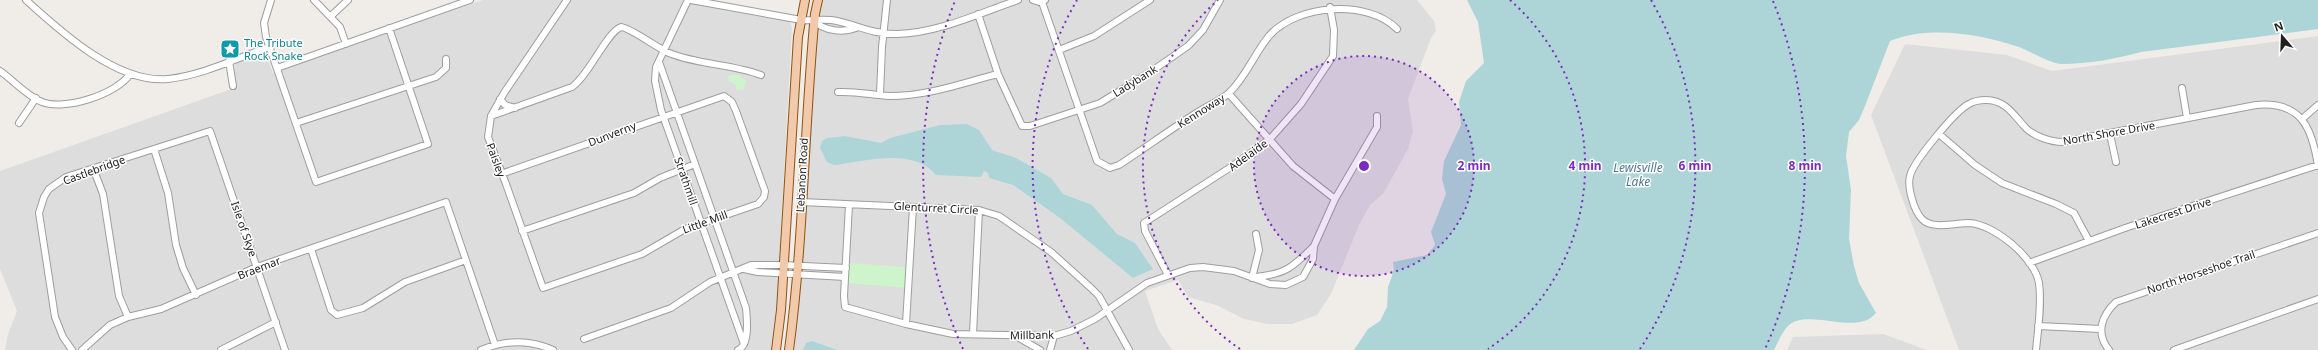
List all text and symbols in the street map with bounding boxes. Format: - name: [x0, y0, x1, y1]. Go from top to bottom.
- north arrow: [2262, 16, 2302, 56]
- text: N: [2272, 18, 2285, 35]
- place label: The Tribute Rock Snake: [244, 35, 303, 63]
- place icon: The Tribute Rock Snake: [219, 38, 241, 60]
- street label: Ladybank: [1110, 61, 1160, 100]
- street label: Kennoway: [1174, 90, 1228, 131]
- street label: Dunverny: [586, 117, 638, 150]
- street label: North Shore Drive: [2062, 117, 2156, 148]
- street label: Adelaide: [1225, 135, 1270, 174]
- street label: Lebanon Road: [792, 137, 811, 213]
- street label: Paisley: [483, 141, 510, 179]
- street label: Castlebridge: [61, 151, 127, 188]
- street label: Strathmill: [671, 155, 702, 207]
- text: 2 min: [1457, 157, 1491, 174]
- text: 4 min: [1568, 157, 1602, 174]
- text: 6 min: [1678, 157, 1712, 174]
- text: 8 min: [1788, 157, 1822, 174]
- centre of rings: [1357, 159, 1371, 173]
- water label: Lewisville Lake: [1613, 159, 1663, 190]
- street label: Lakecrest Drive: [2133, 193, 2213, 232]
- street label: Glenturret Circle: [893, 198, 979, 217]
- street label: Isle of Skye: [228, 199, 261, 259]
- street label: Little Mill: [680, 206, 729, 237]
- street label: North Horseshoe Trail: [2145, 246, 2257, 297]
- street label: Braemar: [235, 252, 283, 283]
- street label: Millbank: [1010, 327, 1054, 342]

